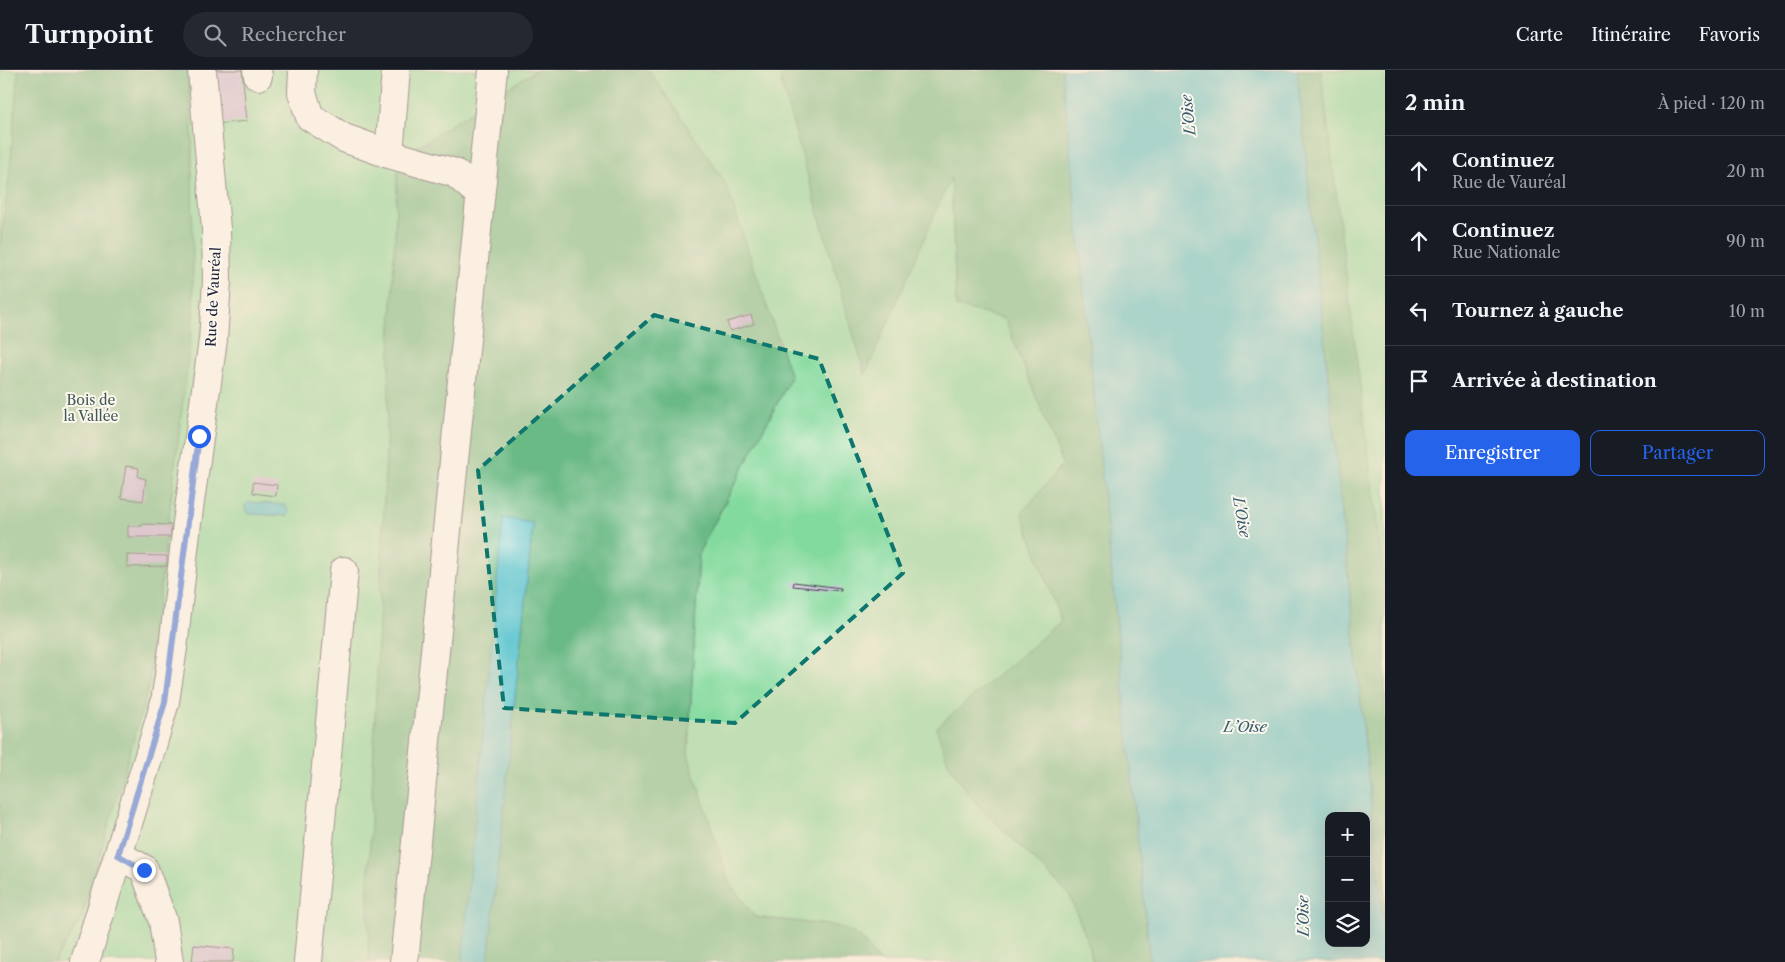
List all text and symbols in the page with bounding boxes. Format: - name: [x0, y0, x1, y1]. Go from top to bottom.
- search box: [183, 12, 533, 57]
- text: Turnpoint: [25, 20, 153, 49]
- icon: search: [201, 21, 229, 49]
- text: Rechercher: [241, 23, 346, 46]
- text: Carte: [1516, 24, 1563, 46]
- text: Itinéraire: [1591, 24, 1671, 46]
- text: Favoris: [1699, 24, 1760, 46]
- text: 2 min: [1405, 90, 1465, 115]
- water label: L'Oise: [1176, 93, 1200, 137]
- text: À pied · 120 m: [1658, 93, 1765, 113]
- text: Continuez: [1452, 149, 1554, 172]
- icon: ahead: [1405, 157, 1433, 185]
- text: 20 m: [1726, 161, 1765, 181]
- text: Rue de Vauréal: [1452, 172, 1566, 192]
- text: Continuez: [1452, 219, 1554, 242]
- icon: ahead: [1405, 227, 1433, 255]
- text: 90 m: [1726, 231, 1765, 251]
- text: Rue Nationale: [1452, 242, 1561, 262]
- street label: Rue de Vauréal: [201, 247, 225, 347]
- icon: left: [1405, 297, 1433, 325]
- text: Tournez à gauche: [1452, 299, 1624, 322]
- text: 10 m: [1729, 301, 1765, 321]
- icon: arrive: [1405, 367, 1433, 395]
- text: Arrivée à destination: [1452, 369, 1657, 392]
- park label: Bois de la Vallée: [64, 391, 119, 425]
- route start: [188, 425, 211, 448]
- button: Enregistrer: [1405, 430, 1580, 476]
- button: Partager: [1590, 430, 1765, 476]
- water label: L'Oise: [1229, 494, 1255, 540]
- water label: L’Oise: [1222, 717, 1268, 736]
- map controls: [1325, 812, 1370, 947]
- button: +: [1325, 812, 1370, 857]
- button: −: [1325, 857, 1370, 902]
- route end: [133, 859, 156, 882]
- water label: L'Oise: [1293, 895, 1313, 938]
- button: layers: [1325, 902, 1370, 947]

